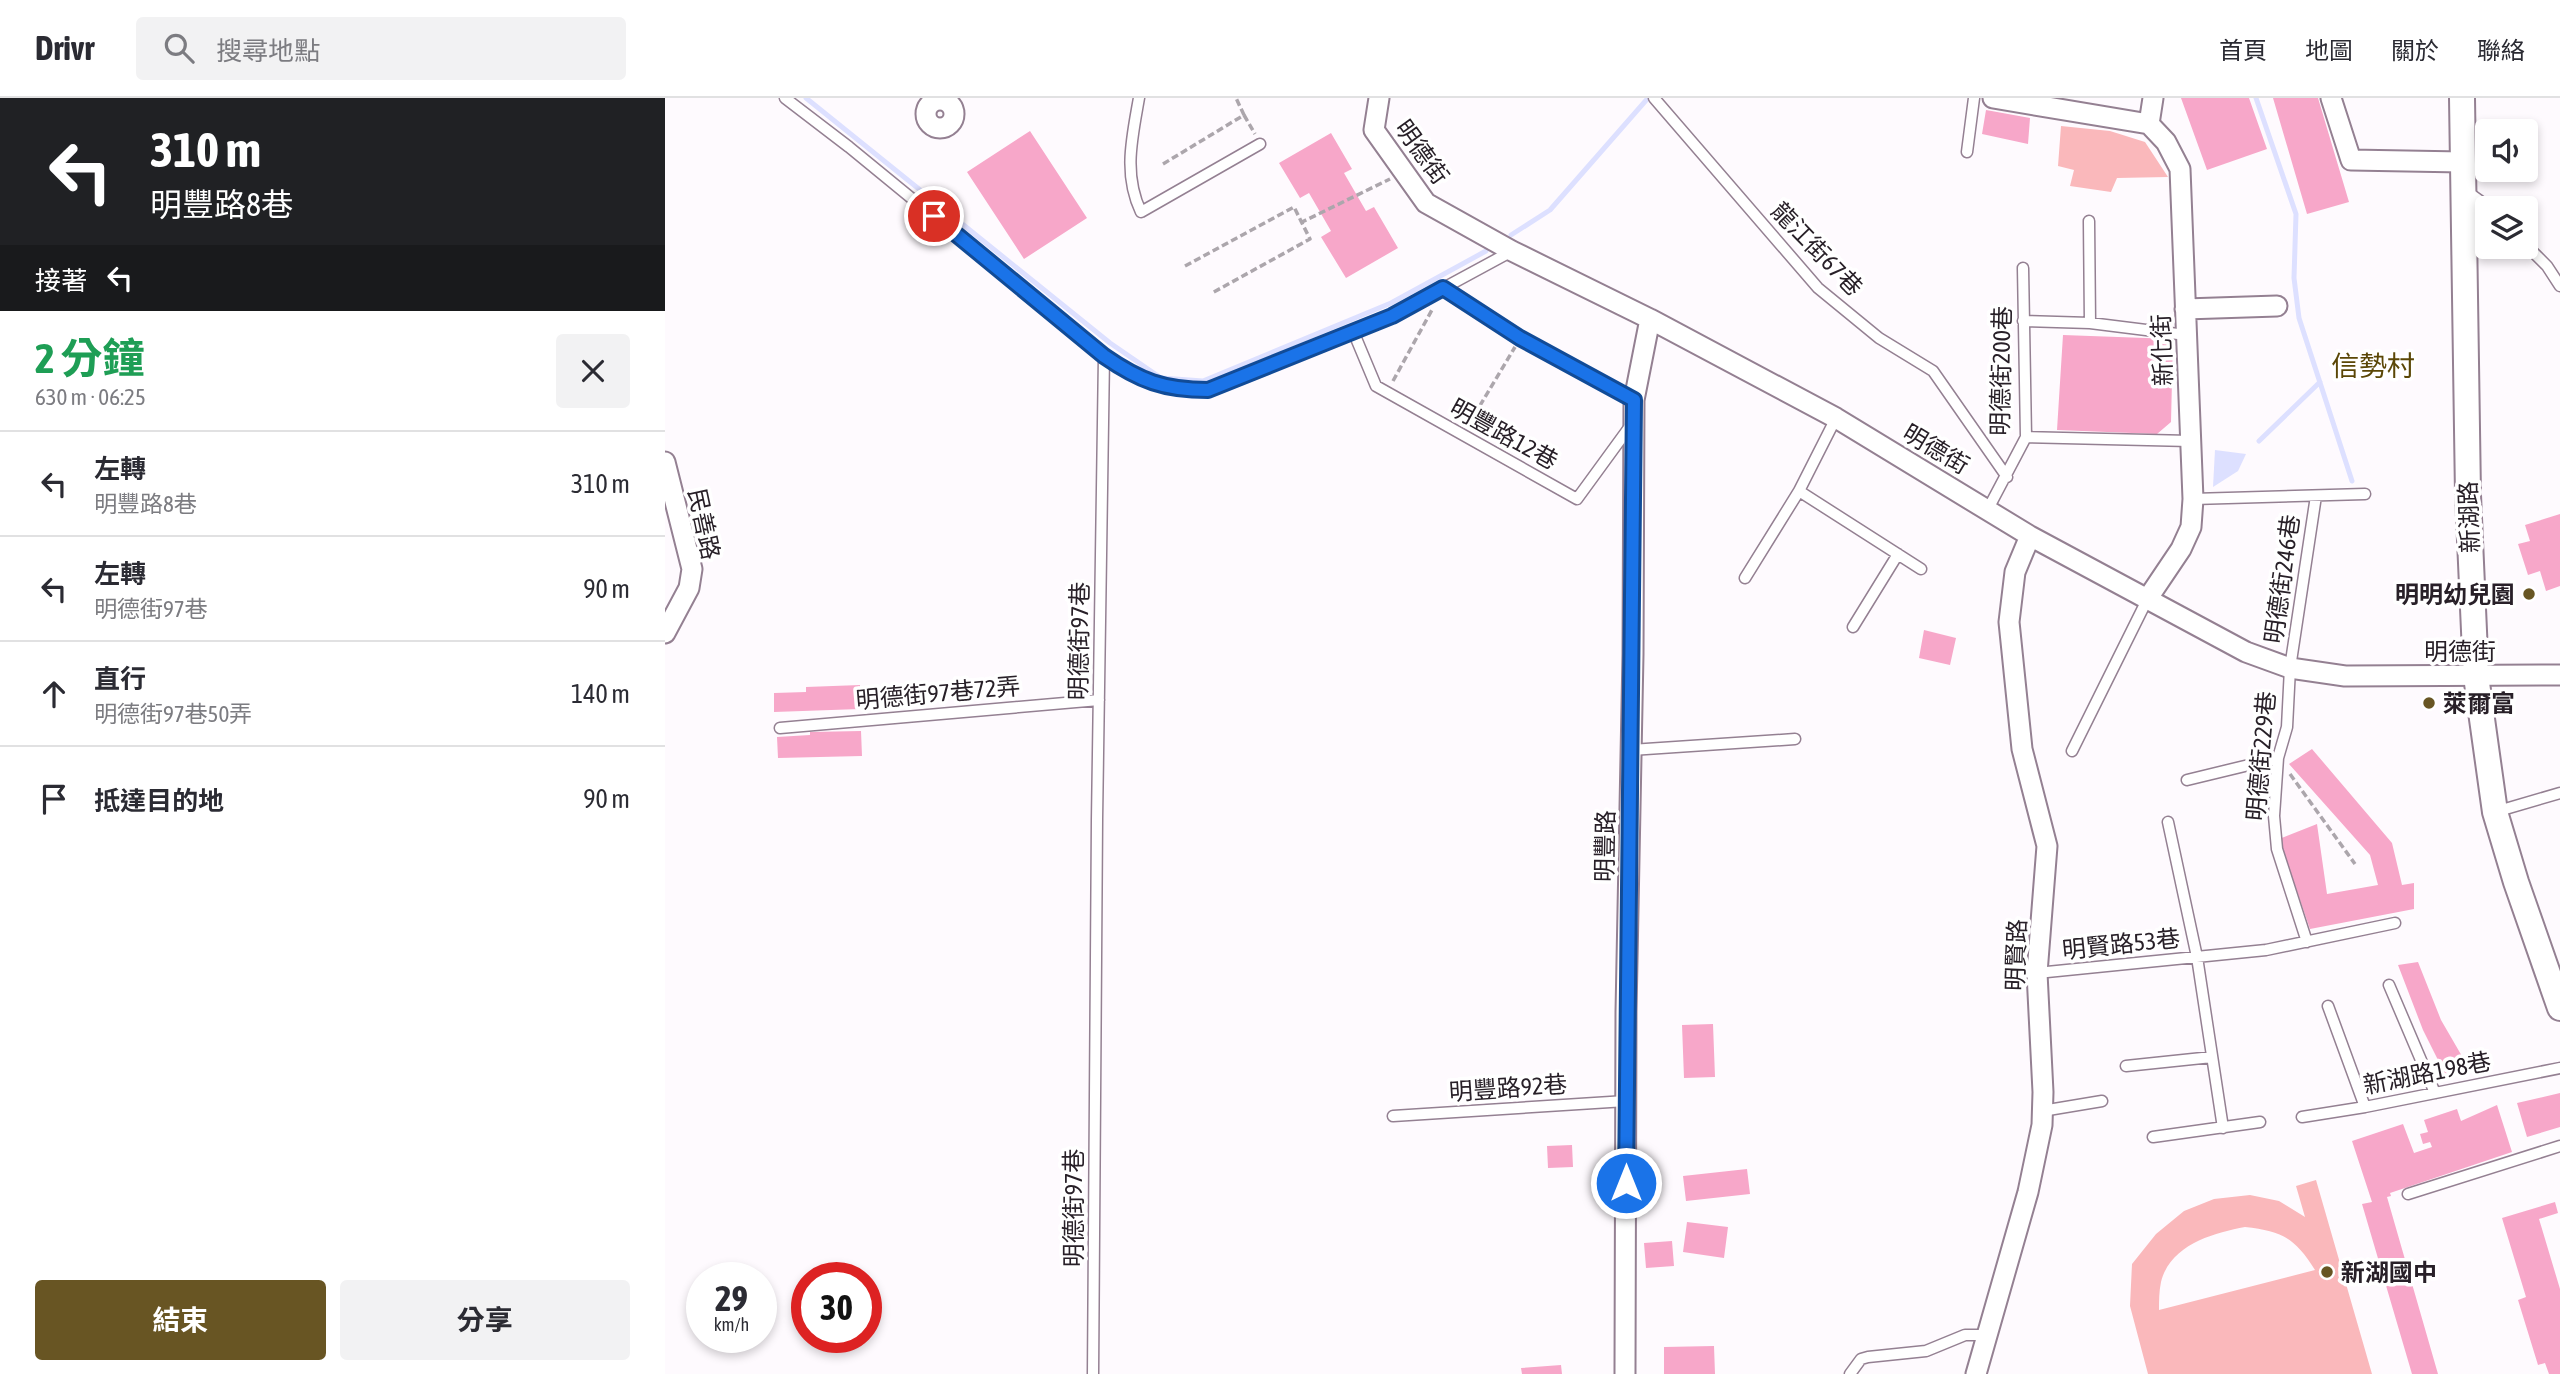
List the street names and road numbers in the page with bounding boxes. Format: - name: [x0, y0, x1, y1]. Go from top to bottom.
- street label: 明德街: [1390, 115, 1454, 189]
- street label: 龍江街67巷: [1766, 197, 1868, 301]
- street label: 明德街200巷: [1986, 306, 2016, 436]
- street label: 新化街: [2147, 314, 2177, 386]
- street label: 明豐路12巷: [1446, 393, 1562, 475]
- street label: 明德街: [1898, 419, 1974, 479]
- street label: 新湖路: [2454, 481, 2484, 553]
- street label: 民善路: [683, 486, 725, 562]
- street label: 明德街246巷: [2260, 513, 2304, 645]
- street label: 明德街97巷: [1064, 581, 1094, 701]
- street label: 明德街: [2424, 638, 2496, 665]
- street label: 明德街97巷72弄: [855, 672, 1021, 714]
- street label: 明德街229巷: [2242, 690, 2280, 822]
- street label: 明豐路: [1591, 810, 1619, 882]
- street label: 明賢路: [2001, 919, 2031, 991]
- street label: 明賢路53巷: [2061, 924, 2181, 964]
- street label: 新湖路198巷: [2361, 1047, 2493, 1099]
- street label: 明豐路92巷: [1448, 1070, 1568, 1106]
- street label: 明德街97巷: [1060, 1149, 1087, 1267]

